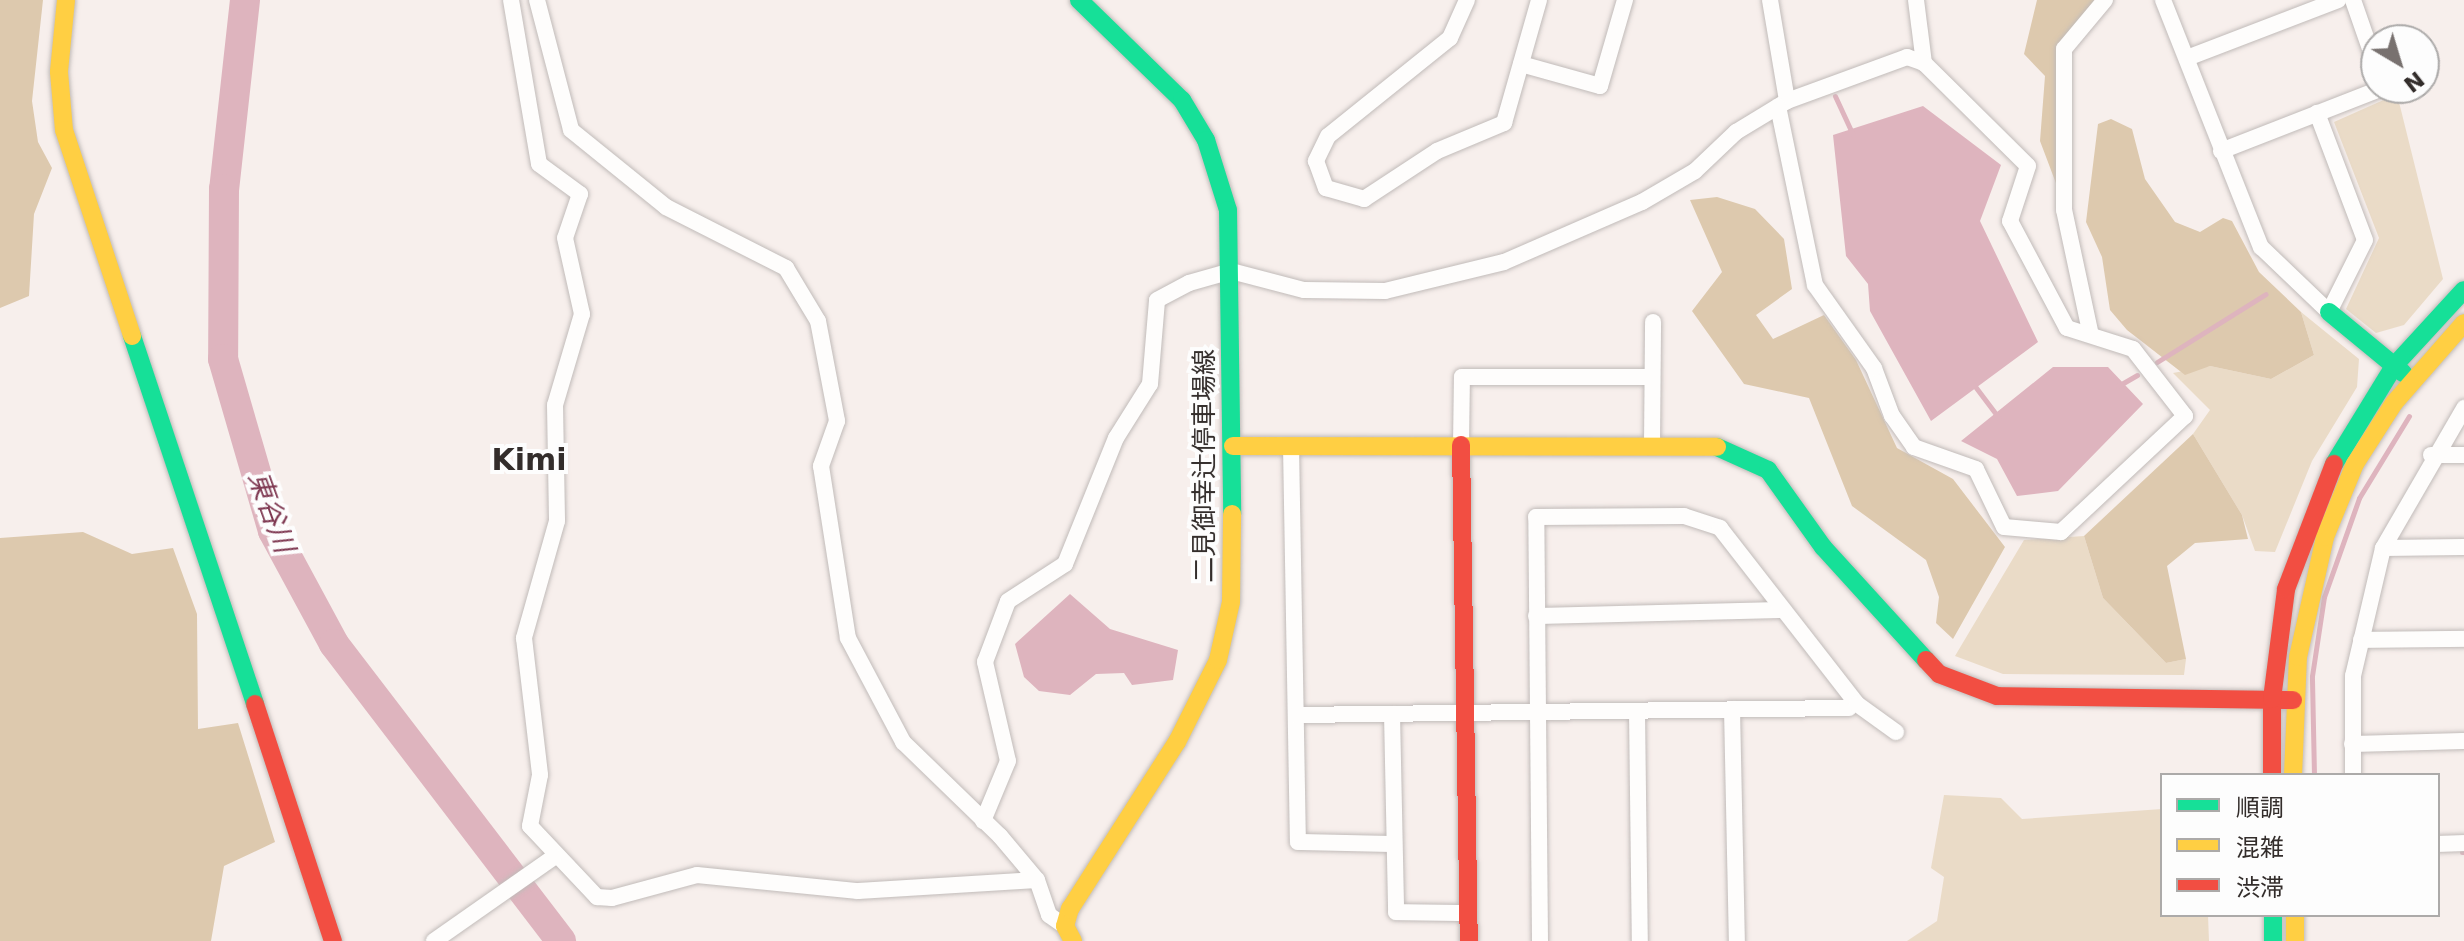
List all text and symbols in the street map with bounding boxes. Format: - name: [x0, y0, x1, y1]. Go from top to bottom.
- north arrow: [2360, 24, 2440, 104]
- text: N: [2399, 66, 2429, 97]
- street label: 二見御幸辻停車場線: [1189, 349, 1221, 583]
- district label: Kimi: [491, 442, 567, 478]
- water label: 東谷川: [241, 467, 301, 557]
- legend: [2160, 773, 2440, 917]
- text: 順調: [2236, 794, 2284, 822]
- text: 混雑: [2236, 834, 2284, 862]
- text: 渋滞: [2236, 874, 2284, 902]

